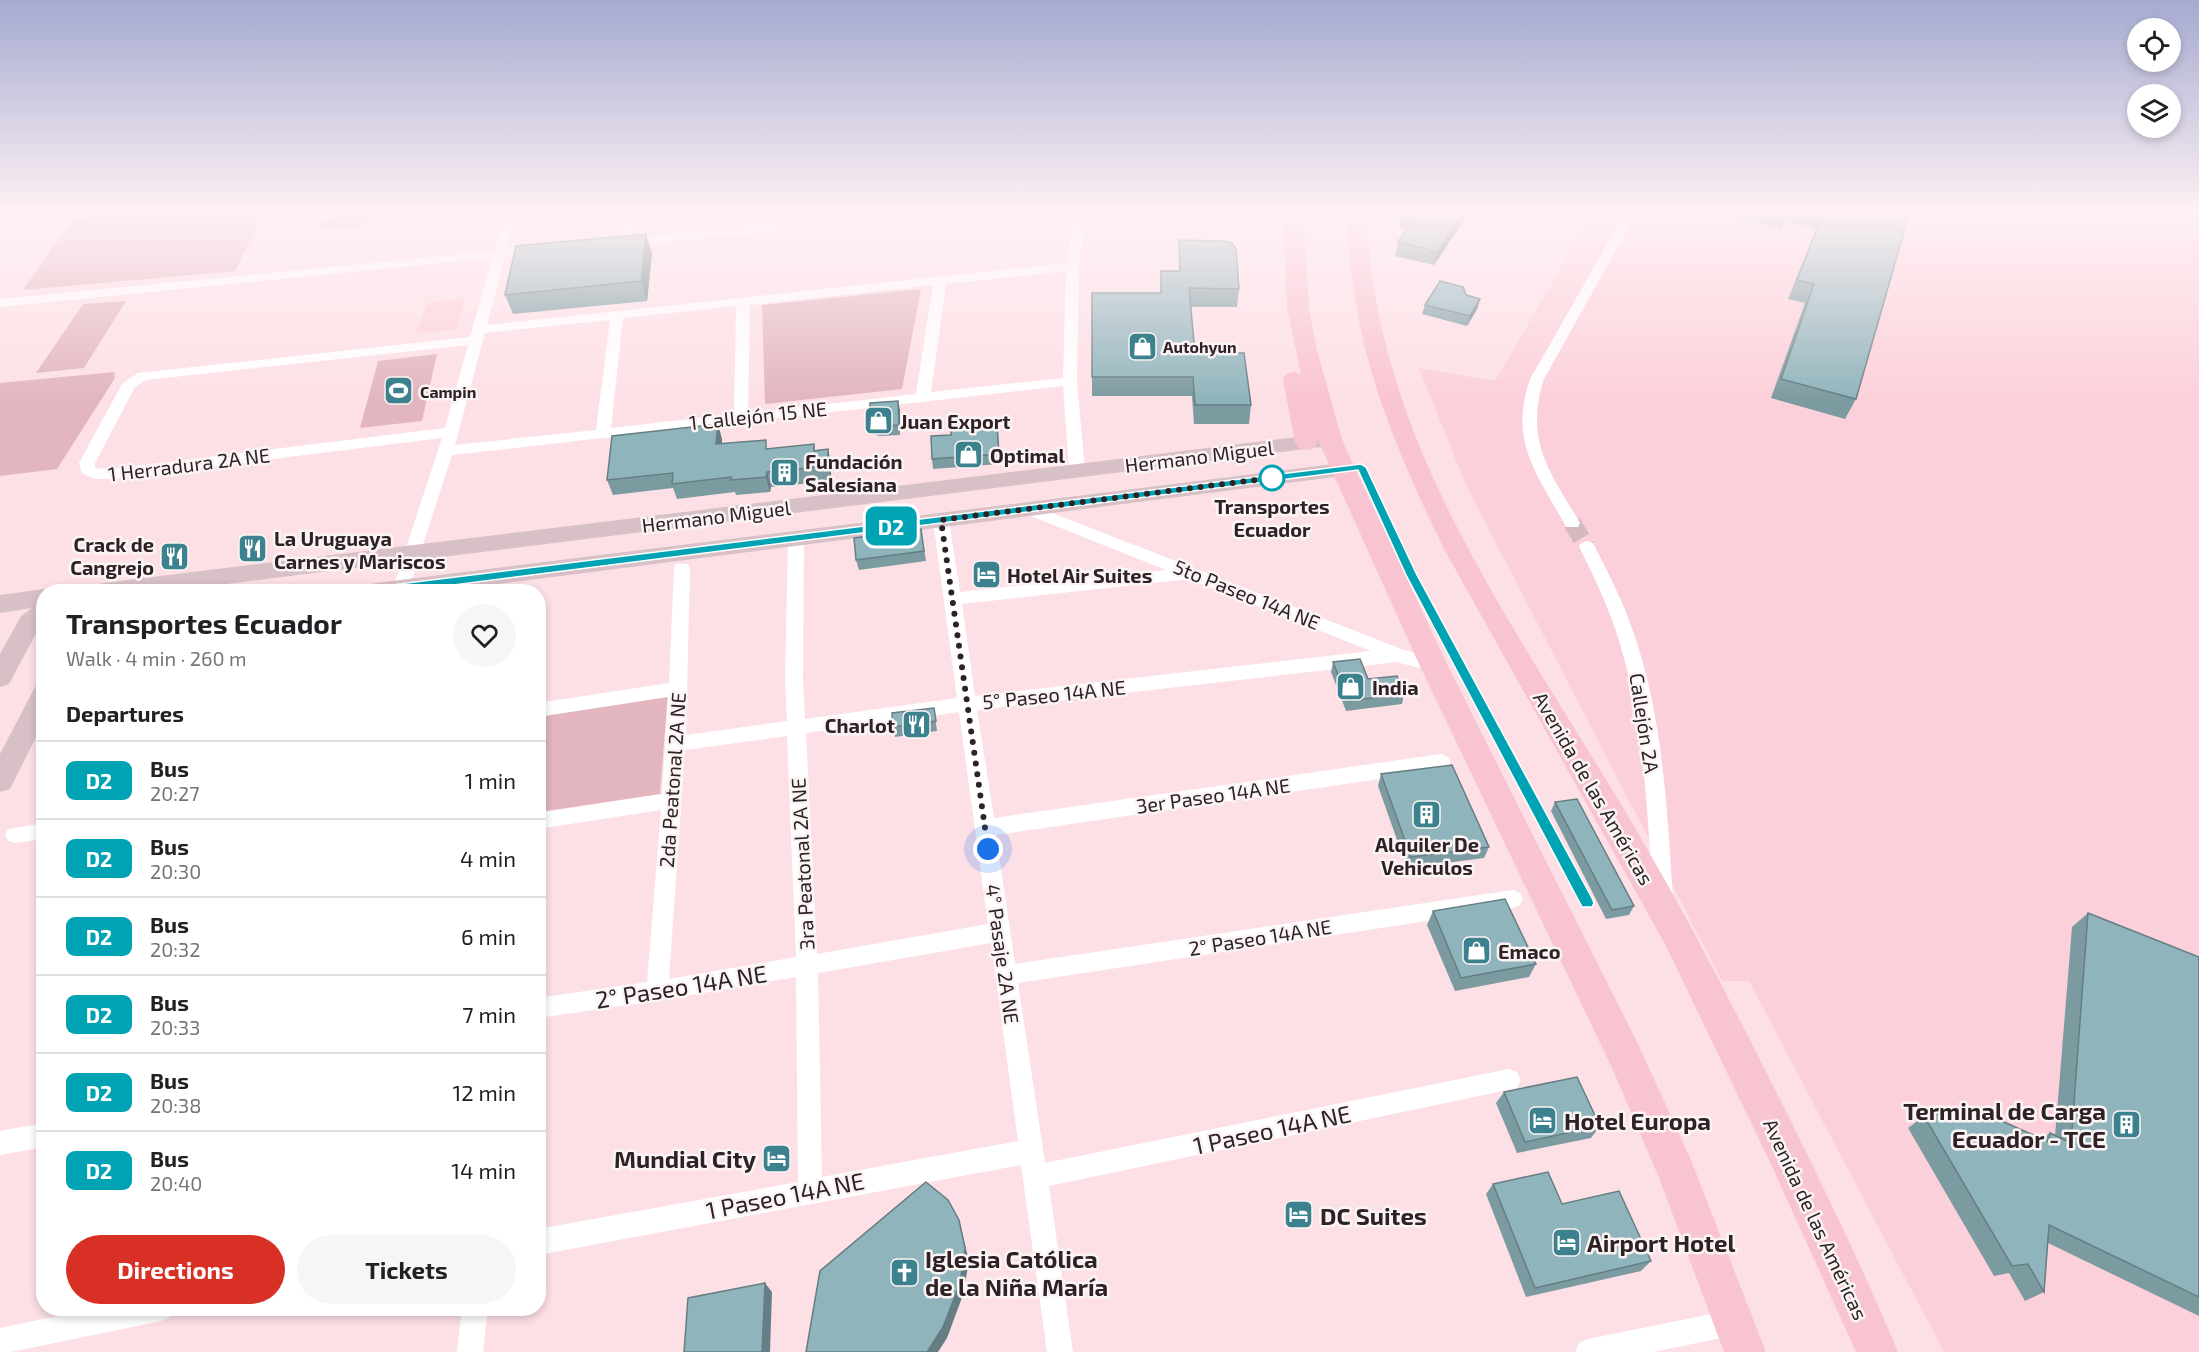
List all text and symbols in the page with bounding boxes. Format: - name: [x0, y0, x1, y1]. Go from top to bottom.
- map controls: [2127, 18, 2181, 138]
- button: locate: [2127, 18, 2181, 72]
- button: layers: [2127, 84, 2181, 138]
- shop icon: Autohyun: [1126, 330, 1158, 362]
- place label: Autohyun: [1163, 337, 1237, 357]
- sports icon: Campin: [383, 375, 415, 407]
- place label: Campin: [420, 382, 476, 401]
- street label: 1 Callejón 15 NE: [688, 396, 828, 434]
- shop icon: Juan Export: [863, 405, 895, 437]
- place label: Juan Export: [900, 409, 1010, 433]
- street label: Hermano Miguel: [1123, 435, 1275, 477]
- shop icon: Optimal: [953, 439, 985, 471]
- street label: 1 Herradura 2A NE: [107, 442, 271, 486]
- place label: Optimal: [990, 443, 1065, 467]
- place label: Fundación Salesiana: [805, 449, 903, 496]
- building icon: Fundación Salesiana: [768, 457, 800, 489]
- marker: Transportes Ecuador: [1259, 465, 1285, 491]
- place label: Transportes Ecuador: [1214, 494, 1330, 541]
- street label: Hermano Miguel: [640, 495, 792, 537]
- line badge: D2: [864, 506, 918, 546]
- text: D2: [878, 514, 904, 539]
- place label: La Uruguaya Carnes y Mariscos: [274, 526, 446, 574]
- place label: Crack de Cangrejo: [70, 532, 154, 579]
- restaurant icon: La Uruguaya Carnes y Mariscos: [237, 533, 269, 565]
- restaurant icon: Crack de Cangrejo: [159, 540, 191, 572]
- street label: 5to Paseo 14A NE: [1170, 554, 1324, 634]
- hotel icon: Hotel Air Suites: [970, 559, 1002, 591]
- place label: Hotel Air Suites: [1007, 563, 1152, 587]
- button: heart: [453, 604, 516, 667]
- text: Transportes Ecuador: [66, 606, 342, 640]
- text: Walk · 4 min · 260 m: [66, 646, 246, 670]
- shop icon: India: [1335, 671, 1367, 703]
- street label: Callejón 2A: [1625, 671, 1665, 775]
- street label: 5° Paseo 14A NE: [981, 675, 1127, 713]
- place label: India: [1372, 675, 1419, 699]
- street label: Avenida de las Américas: [1529, 687, 1659, 889]
- street label: 2da Peatonal 2A NE: [654, 691, 690, 869]
- text: Departures: [66, 700, 184, 726]
- restaurant icon: Charlot: [900, 709, 932, 741]
- place label: Charlot: [825, 713, 895, 737]
- text: Bus: [150, 755, 189, 781]
- text: 1 min: [465, 767, 516, 793]
- text: D2: [86, 768, 112, 793]
- street label: 3er Paseo 14A NE: [1134, 772, 1292, 818]
- street label: 3ra Peatonal 2A NE: [786, 777, 818, 951]
- text: 20:27: [150, 781, 200, 805]
- building icon: Alquiler De Vehiculos: [1411, 798, 1443, 830]
- place label: Alquiler De Vehiculos: [1375, 832, 1479, 879]
- text: Bus: [150, 833, 189, 859]
- your location: [973, 834, 1003, 864]
- text: 4 min: [460, 845, 516, 871]
- text: D2: [86, 846, 112, 871]
- text: 20:30: [150, 859, 201, 883]
- street label: 4° Pasaje 2A NE: [981, 883, 1025, 1025]
- text: Bus: [150, 911, 189, 937]
- street label: 2° Paseo 14A NE: [1187, 914, 1333, 960]
- text: 6 min: [461, 923, 516, 949]
- text: D2: [86, 924, 112, 949]
- shop icon: Emaco: [1461, 935, 1493, 967]
- text: 20:32: [150, 937, 200, 961]
- place label: Emaco: [1498, 939, 1560, 963]
- street label: 2° Paseo 14A NE: [593, 958, 769, 1014]
- text: Bus: [150, 989, 189, 1015]
- text: 7 min: [462, 1001, 516, 1027]
- text: D2: [86, 1002, 112, 1027]
- text: 20:33: [150, 1015, 200, 1039]
- text: Bus: [150, 1067, 189, 1093]
- text: 12 min: [452, 1079, 516, 1105]
- text: D2: [86, 1080, 112, 1105]
- text: 20:38: [150, 1093, 201, 1117]
- place label: Terminal de Carga Ecuador - TCE: [1903, 1096, 2106, 1153]
- street label: 1 Paseo 14A NE: [1190, 1098, 1354, 1160]
- hotel icon: Hotel Europa: [1527, 1104, 1559, 1136]
- place label: Hotel Europa: [1564, 1106, 1711, 1135]
- building icon: Terminal de Carga Ecuador - TCE: [2111, 1108, 2143, 1140]
- street label: Avenida de las Américas: [1759, 1115, 1873, 1323]
- hotel icon: Mundial City: [761, 1142, 793, 1174]
- place label: Mundial City: [614, 1144, 756, 1173]
- text: Bus: [150, 1145, 189, 1171]
- text: 14 min: [451, 1157, 516, 1183]
- text: D2: [86, 1158, 112, 1183]
- street label: 1 Paseo 14A NE: [703, 1165, 867, 1225]
- text: 20:40: [150, 1171, 202, 1195]
- hotel icon: DC Suites: [1283, 1199, 1315, 1231]
- place label: DC Suites: [1320, 1201, 1427, 1230]
- hotel icon: Airport Hotel: [1550, 1226, 1582, 1258]
- place label: Airport Hotel: [1587, 1228, 1735, 1257]
- button: Directions: [66, 1235, 285, 1304]
- button: Tickets: [297, 1235, 516, 1304]
- place label: Iglesia Católica de la Niña María: [925, 1244, 1108, 1301]
- church icon: Iglesia Católica de la Niña María: [888, 1256, 920, 1288]

